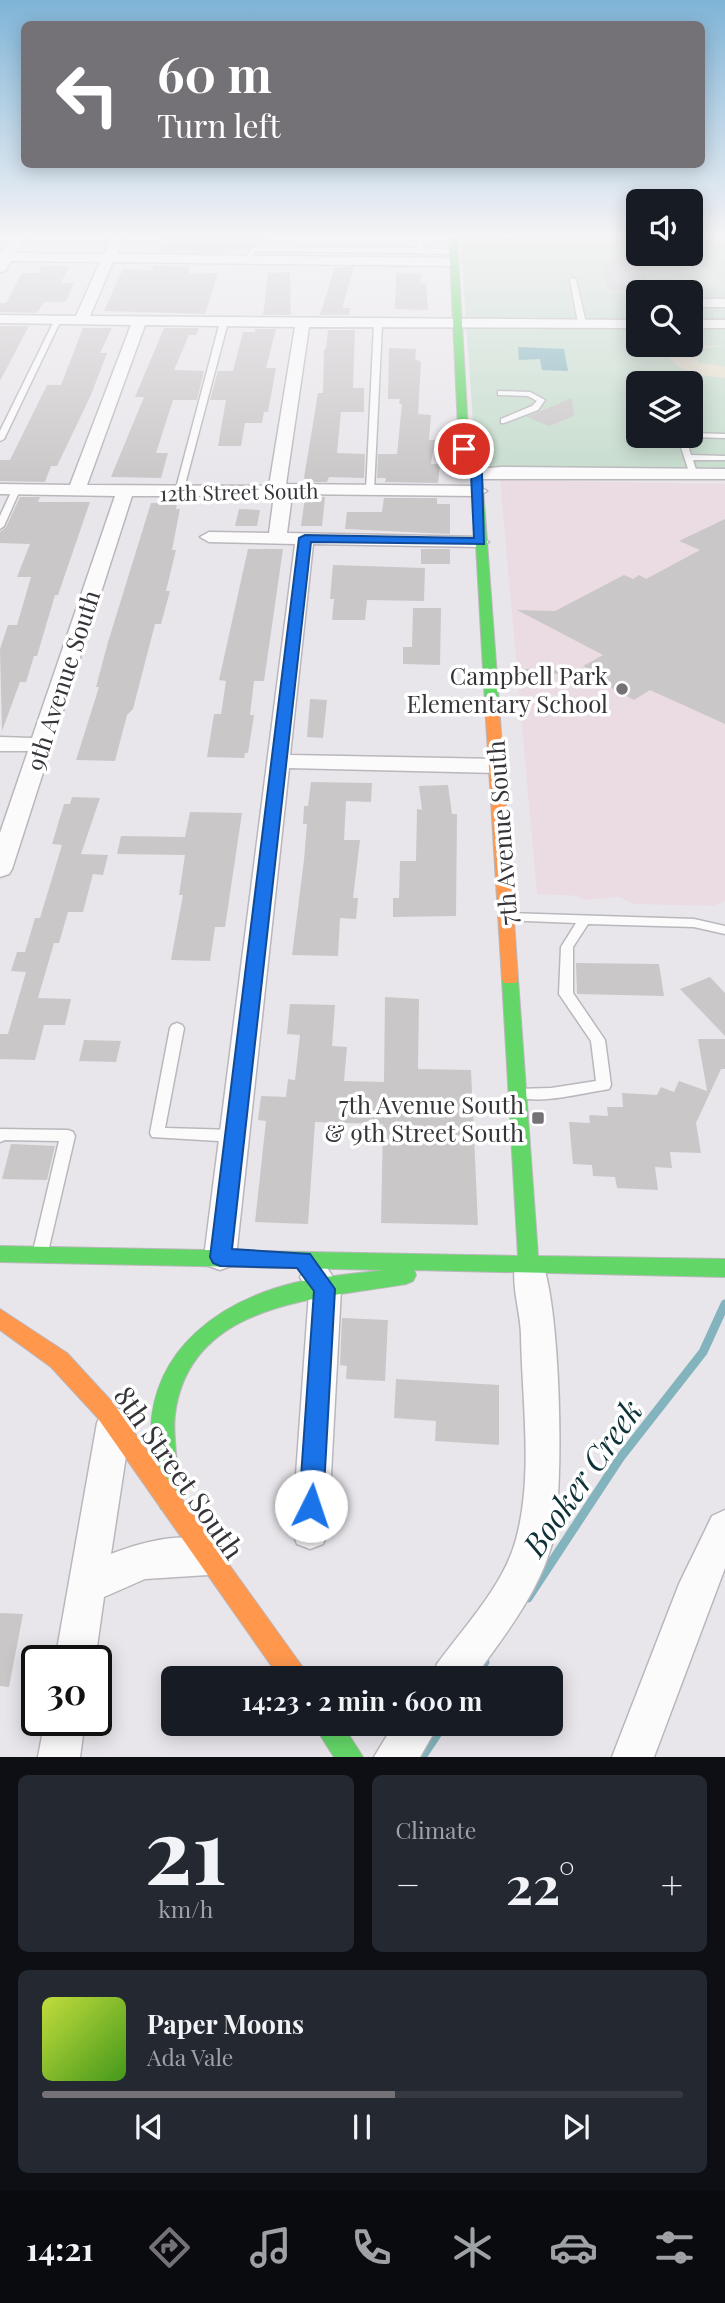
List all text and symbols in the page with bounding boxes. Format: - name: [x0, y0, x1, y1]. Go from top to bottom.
- text: 60 m: [157, 40, 272, 105]
- icon: left: [42, 49, 133, 140]
- text: Turn left: [157, 103, 281, 146]
- map controls: [626, 189, 703, 448]
- button: sound: [626, 189, 703, 266]
- button: search: [626, 280, 703, 357]
- button: layers: [626, 371, 703, 448]
- pin: [434, 419, 494, 479]
- icon: arrive: [445, 430, 483, 468]
- street label: 12th Street South: [159, 476, 319, 506]
- street label: 9th Avenue South: [18, 586, 106, 774]
- place label: Campbell Park Elementary School: [407, 659, 609, 719]
- marker: Campbell Park Elementary School: [614, 681, 630, 697]
- street label: 7th Avenue South: [479, 739, 523, 927]
- place label: 7th Avenue South & 9th Street South: [324, 1088, 524, 1148]
- marker: 7th Avenue South & 9th Street South: [530, 1110, 546, 1126]
- street label: 8th Street South: [107, 1378, 254, 1566]
- water label: Booker Creek: [510, 1390, 651, 1565]
- position arrow: [274, 1469, 348, 1543]
- speed limit sign: 30: [21, 1645, 112, 1736]
- text: 14:23 · 2 min · 600 m: [242, 1683, 482, 1718]
- text: 21: [145, 1787, 227, 1908]
- text: Climate: [396, 1814, 476, 1845]
- text: 22°: [506, 1849, 575, 1918]
- text: −: [396, 1858, 420, 1909]
- text: +: [661, 1858, 683, 1909]
- text: km/h: [158, 1893, 213, 1924]
- text: Paper Moons: [147, 2006, 304, 2041]
- text: Ada Vale: [147, 2041, 234, 2072]
- icon: previous: [130, 2108, 168, 2146]
- icon: pause: [343, 2108, 381, 2146]
- icon: next: [557, 2108, 595, 2146]
- icon: directions: [145, 2223, 194, 2272]
- icon: music: [246, 2223, 295, 2272]
- icon: phone: [347, 2223, 396, 2272]
- icon: climate: [448, 2223, 497, 2272]
- icon: car: [549, 2223, 598, 2272]
- icon: filters: [650, 2223, 699, 2272]
- text: 14:21: [26, 2226, 93, 2269]

